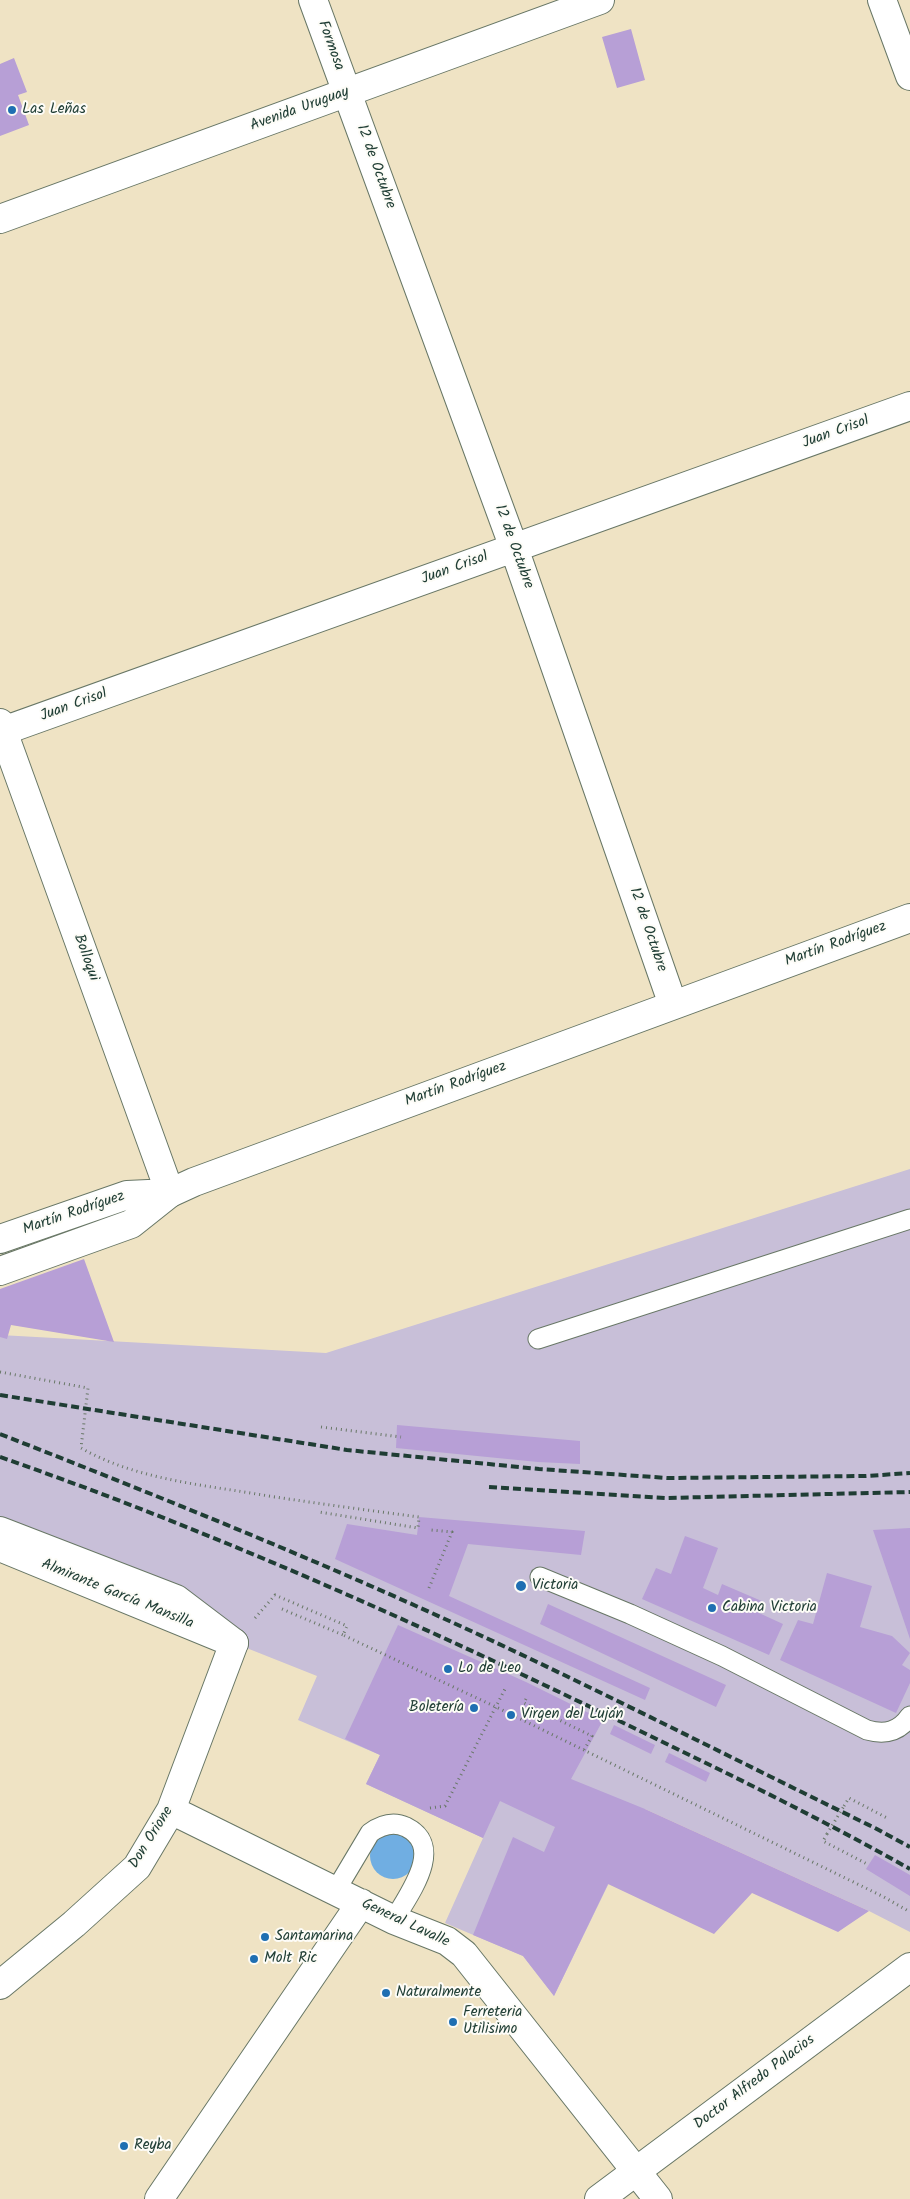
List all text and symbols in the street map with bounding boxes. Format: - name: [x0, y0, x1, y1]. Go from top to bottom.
- street label: Formosa: [313, 19, 347, 73]
- street label: Avenida Uruguay: [248, 84, 352, 136]
- place label: Las Leñas: [22, 101, 86, 119]
- marker: Las Leñas: [6, 104, 18, 116]
- street label: 12 de Octubre: [351, 122, 399, 212]
- street label: Juan Crisol: [800, 413, 872, 453]
- street label: 12 de Octubre: [489, 502, 537, 592]
- street label: Juan Crisol: [419, 549, 491, 589]
- street label: Juan Crisol: [38, 686, 110, 726]
- street label: 12 de Octubre: [624, 885, 670, 975]
- street label: Martín Rodríguez: [783, 918, 889, 972]
- street label: Bolloqui: [68, 932, 102, 984]
- street label: Martín Rodríguez: [403, 1058, 509, 1112]
- street label: Martín Rodríguez: [21, 1188, 127, 1240]
- street label: Almirante García Mansilla: [38, 1556, 196, 1634]
- place label: Victoria: [532, 1577, 578, 1595]
- marker: Victoria: [514, 1579, 528, 1593]
- place label: Cabina Victoria: [722, 1599, 817, 1617]
- marker: Cabina Victoria: [706, 1602, 718, 1614]
- place label: Lo de Leo: [458, 1660, 521, 1678]
- marker: Lo de Leo: [442, 1663, 454, 1675]
- place label: Boletería: [409, 1699, 464, 1717]
- marker: Boletería: [468, 1702, 480, 1714]
- place label: Virgen del Luján: [521, 1706, 624, 1724]
- marker: Virgen del Luján: [505, 1709, 517, 1721]
- street label: Don Orione: [126, 1804, 178, 1872]
- street label: General Lavalle: [358, 1896, 452, 1952]
- place label: Santamarina: [275, 1928, 353, 1946]
- marker: Santamarina: [259, 1931, 271, 1943]
- place label: Molt Ric: [264, 1950, 317, 1968]
- marker: Molt Ric: [248, 1953, 260, 1965]
- place label: Naturalmente: [396, 1984, 481, 2002]
- marker: Naturalmente: [380, 1987, 392, 1999]
- place label: Ferreteria Utilisimo: [463, 2004, 522, 2039]
- marker: Ferreteria Utilisimo: [447, 2016, 459, 2028]
- street label: Doctor Alfredo Palacios: [691, 2032, 819, 2134]
- place label: Reyba: [134, 2137, 171, 2155]
- marker: Reyba: [118, 2140, 130, 2152]

